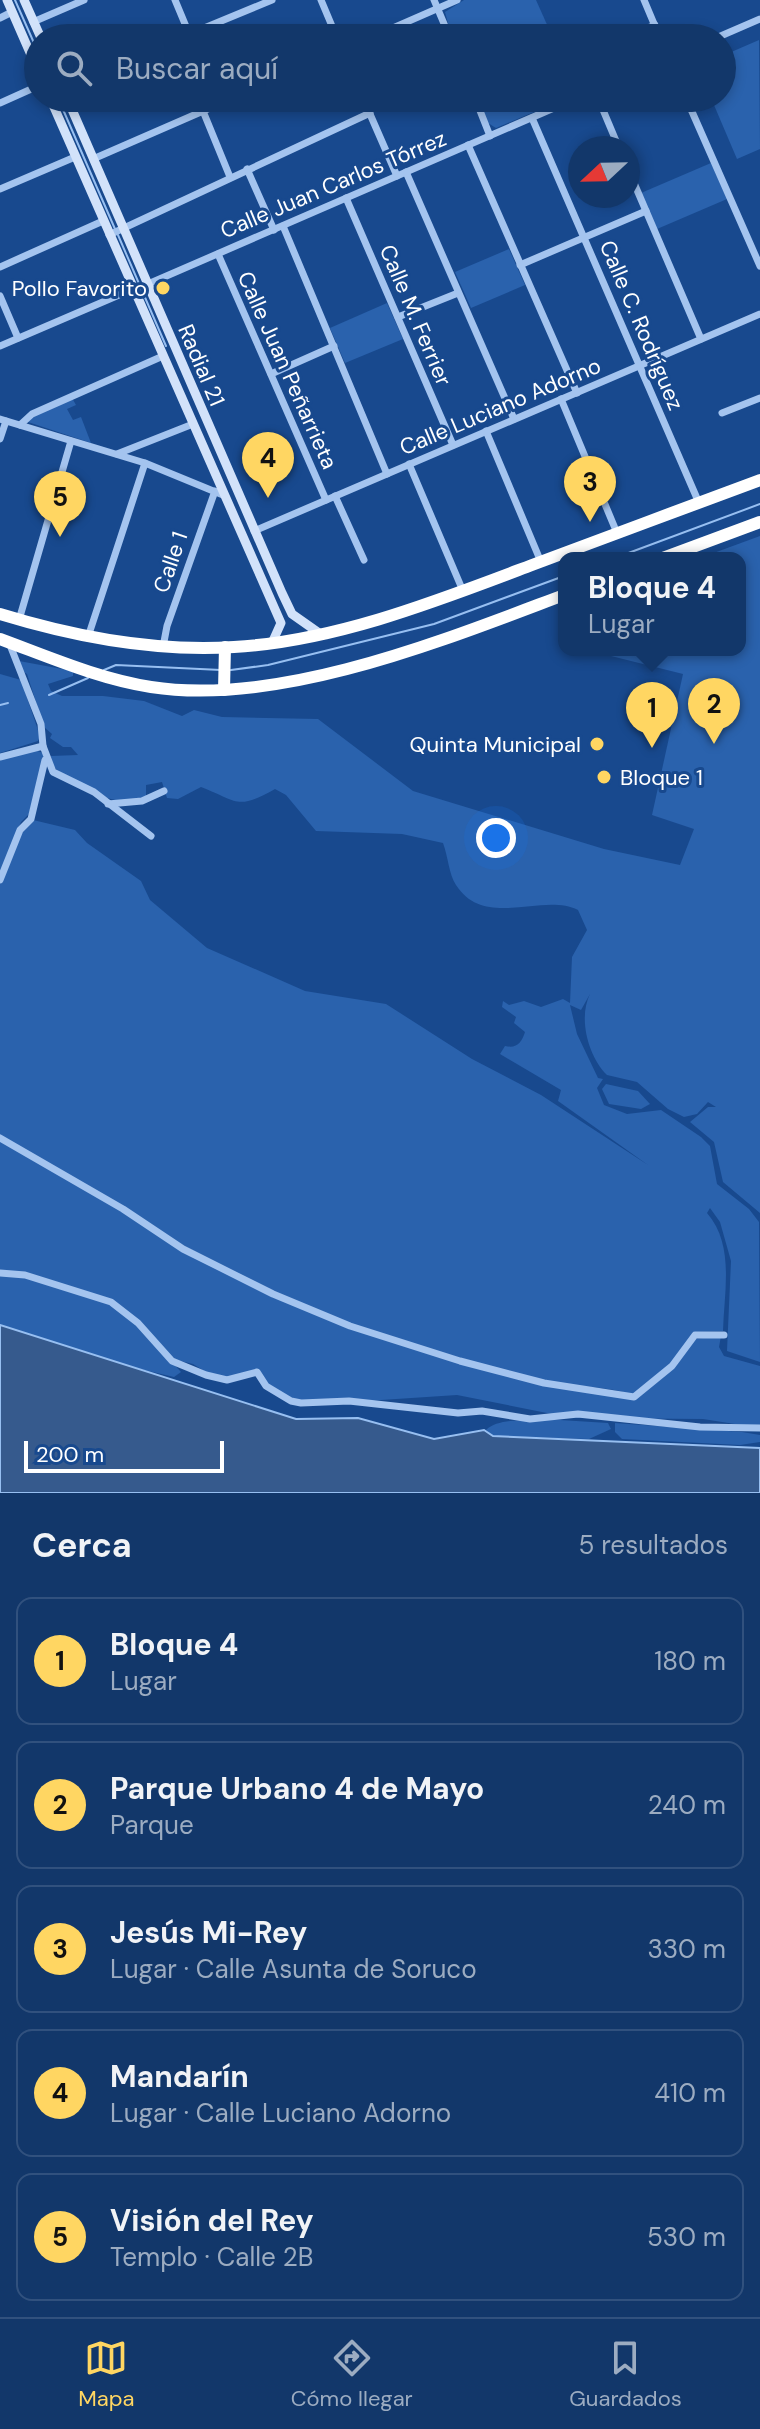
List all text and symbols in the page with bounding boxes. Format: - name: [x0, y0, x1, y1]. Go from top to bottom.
- search box: [24, 24, 736, 112]
- icon: search: [52, 46, 96, 90]
- text: Buscar aquí: [116, 49, 278, 88]
- street label: Calle Juan Carlos Tórrez: [216, 124, 451, 245]
- north arrow: [568, 136, 640, 208]
- street label: Calle C. Rodríguez: [593, 236, 690, 414]
- street label: Calle M. Ferrier: [373, 240, 458, 390]
- street label: Calle Juan Peñarrieta: [231, 267, 344, 474]
- place label: Pollo Favorito: [12, 274, 147, 303]
- marker: Pollo Favorito: [154, 279, 172, 297]
- street label: Radial 21: [171, 320, 232, 410]
- street label: Calle Luciano Adorno: [395, 351, 605, 462]
- pin: 4: [242, 432, 294, 498]
- pin: 3: [564, 456, 616, 522]
- pin: 5: [34, 471, 86, 537]
- street label: Calle 1: [147, 528, 194, 597]
- popup: [558, 552, 746, 656]
- text: Bloque 4: [588, 568, 716, 607]
- text: Lugar: [588, 607, 655, 641]
- pin: 2: [688, 678, 740, 744]
- pin: 1: [626, 682, 678, 748]
- place label: Quinta Municipal: [409, 730, 581, 759]
- marker: Quinta Municipal: [588, 735, 606, 753]
- place label: Bloque 1: [620, 763, 703, 792]
- marker: Bloque 1: [595, 768, 613, 786]
- your location: [476, 818, 516, 858]
- scale bar: [24, 1437, 224, 1473]
- text: 200 m: [36, 1440, 104, 1469]
- text: Cerca: [32, 1523, 132, 1568]
- text: 5 resultados: [578, 1528, 728, 1562]
- text: Bloque 4: [110, 1625, 238, 1664]
- text: 1: [55, 1644, 65, 1678]
- text: 180 m: [654, 1644, 726, 1678]
- text: Lugar: [110, 1664, 177, 1698]
- text: Parque Urbano 4 de Mayo: [110, 1769, 484, 1808]
- text: 2: [52, 1788, 68, 1822]
- text: 240 m: [648, 1788, 726, 1822]
- text: Parque: [110, 1808, 194, 1842]
- text: Jesús Mi-Rey: [110, 1913, 307, 1952]
- text: 3: [52, 1932, 68, 1966]
- text: 330 m: [647, 1932, 726, 1966]
- text: Lugar · Calle Asunta de Soruco: [110, 1952, 477, 1986]
- text: Mandarín: [110, 2057, 249, 2096]
- text: 4: [52, 2076, 68, 2110]
- text: 410 m: [654, 2076, 726, 2110]
- text: Lugar · Calle Luciano Adorno: [110, 2096, 451, 2130]
- text: Visión del Rey: [110, 2201, 314, 2240]
- text: 5: [52, 2220, 68, 2254]
- text: 530 m: [647, 2220, 726, 2254]
- text: Templo · Calle 2B: [110, 2240, 313, 2274]
- tab: Mapa: [78, 2336, 134, 2413]
- tab: Cómo llegar: [291, 2336, 413, 2413]
- tab: Guardados: [569, 2336, 682, 2413]

